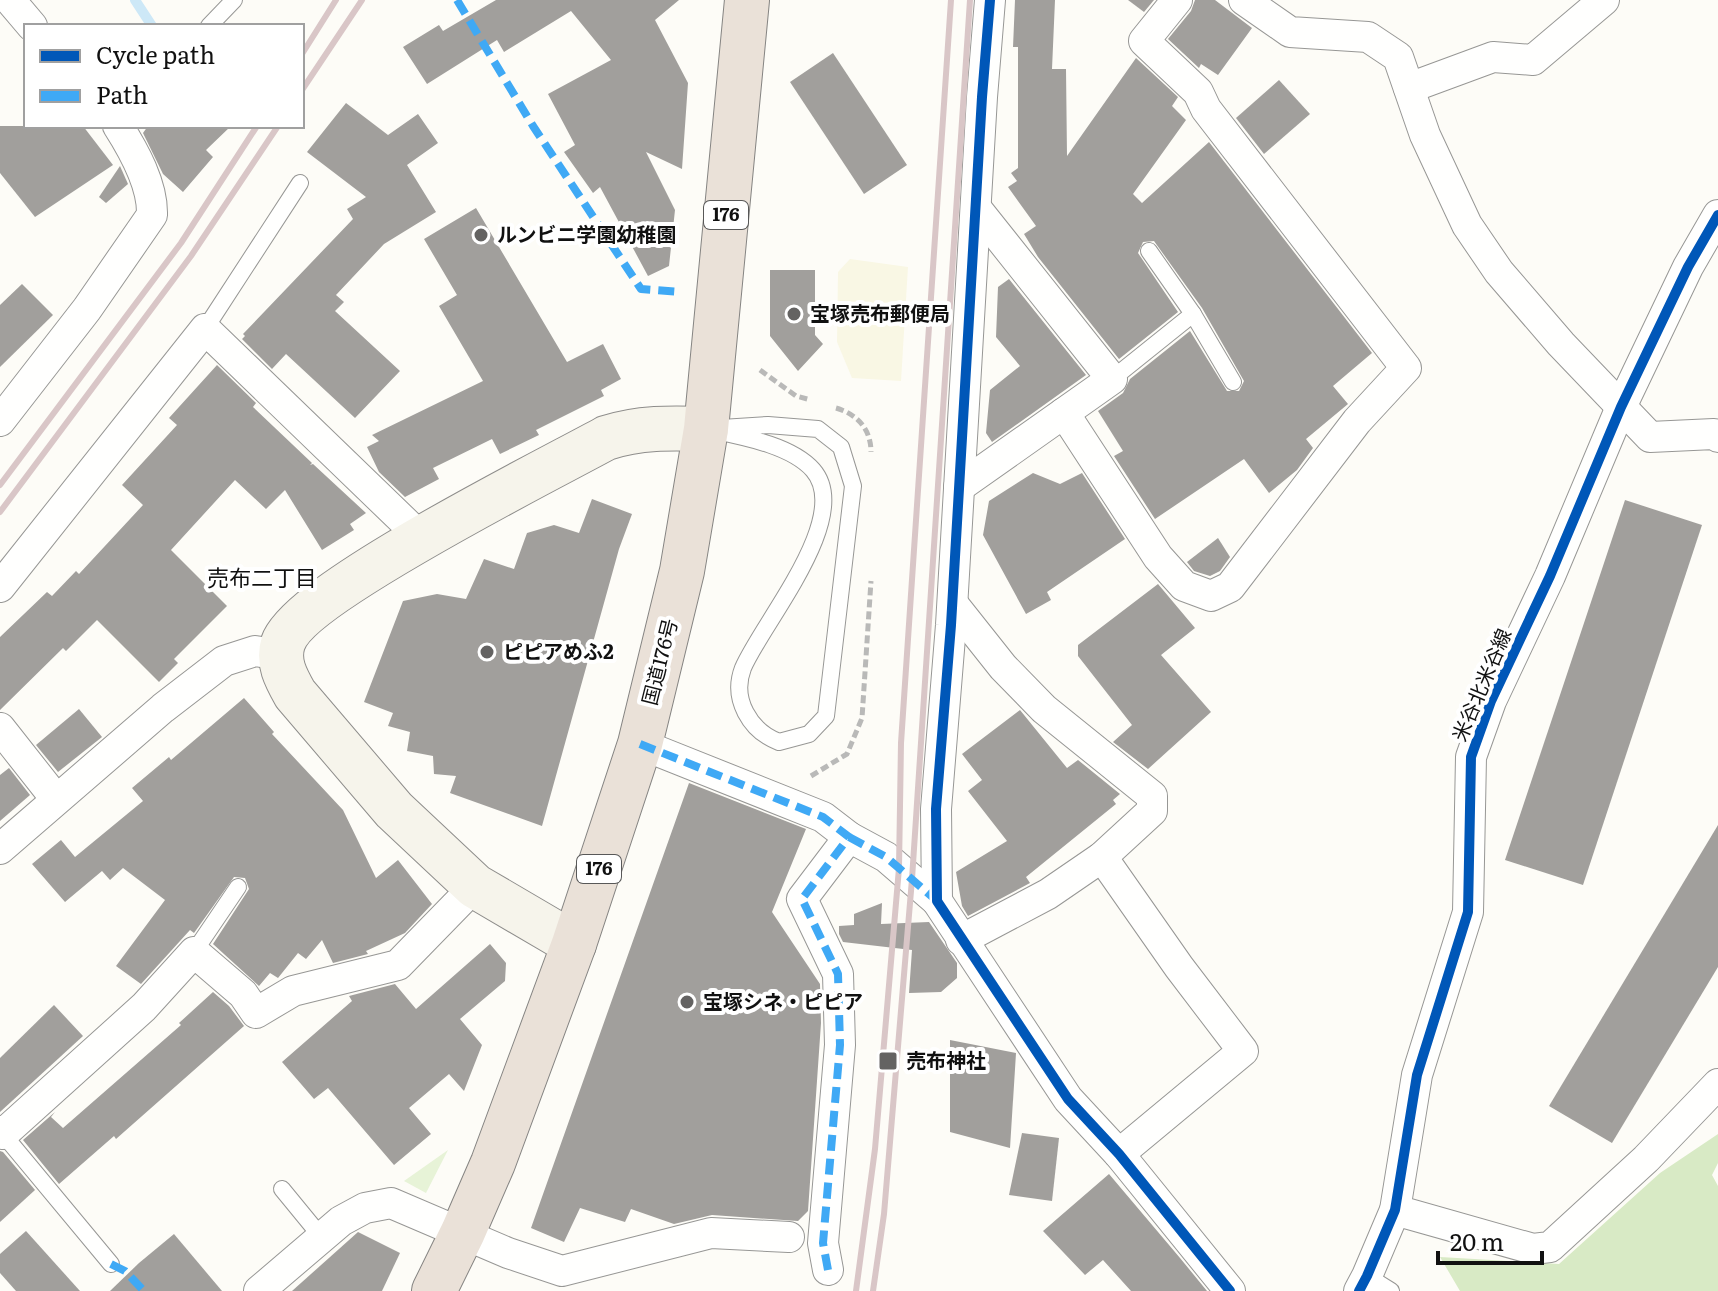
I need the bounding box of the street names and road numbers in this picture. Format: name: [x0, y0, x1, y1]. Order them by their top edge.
road number: 176: [704, 201, 748, 229]
street label: 国道176号: [633, 615, 683, 708]
street label: 米谷北米谷線: [1443, 623, 1517, 745]
road number: 176: [577, 855, 621, 883]

